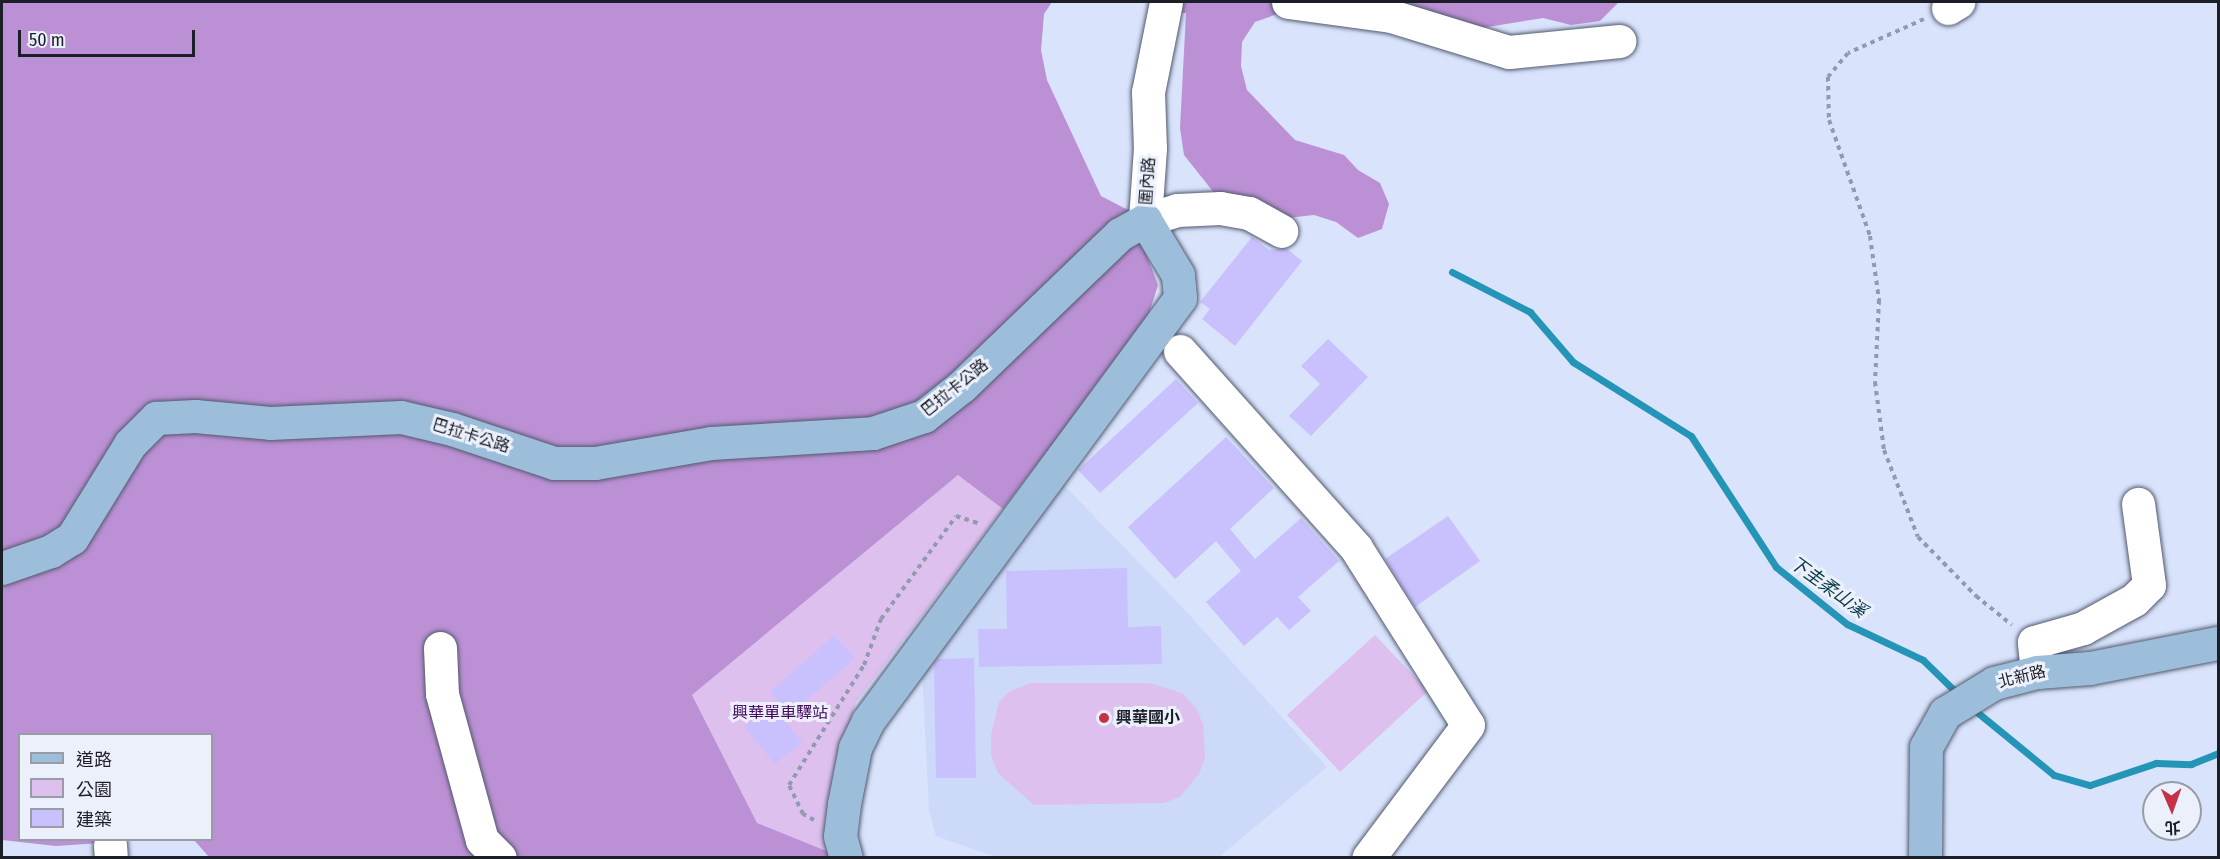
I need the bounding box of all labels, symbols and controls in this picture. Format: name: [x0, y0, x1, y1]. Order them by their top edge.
scale bar: [21, 18, 198, 56]
text: 50 m: [29, 29, 65, 51]
street label: 圍內路: [1137, 156, 1159, 206]
street label: 巴拉卡公路: [918, 355, 992, 421]
street label: 巴拉卡公路: [430, 415, 512, 457]
water label: 下圭柔山溪: [1785, 552, 1871, 622]
street label: 北新路: [1996, 662, 2048, 692]
park label: 興華單車驛站: [732, 703, 828, 723]
place label: 興華國小: [1116, 708, 1180, 728]
marker: 興華國小: [1097, 711, 1111, 725]
legend: [18, 733, 213, 841]
text: 道路: [76, 749, 112, 771]
text: 公園: [76, 779, 112, 801]
north arrow: [2142, 781, 2202, 841]
text: 建築: [76, 809, 112, 831]
text: 北: [2164, 818, 2181, 837]

